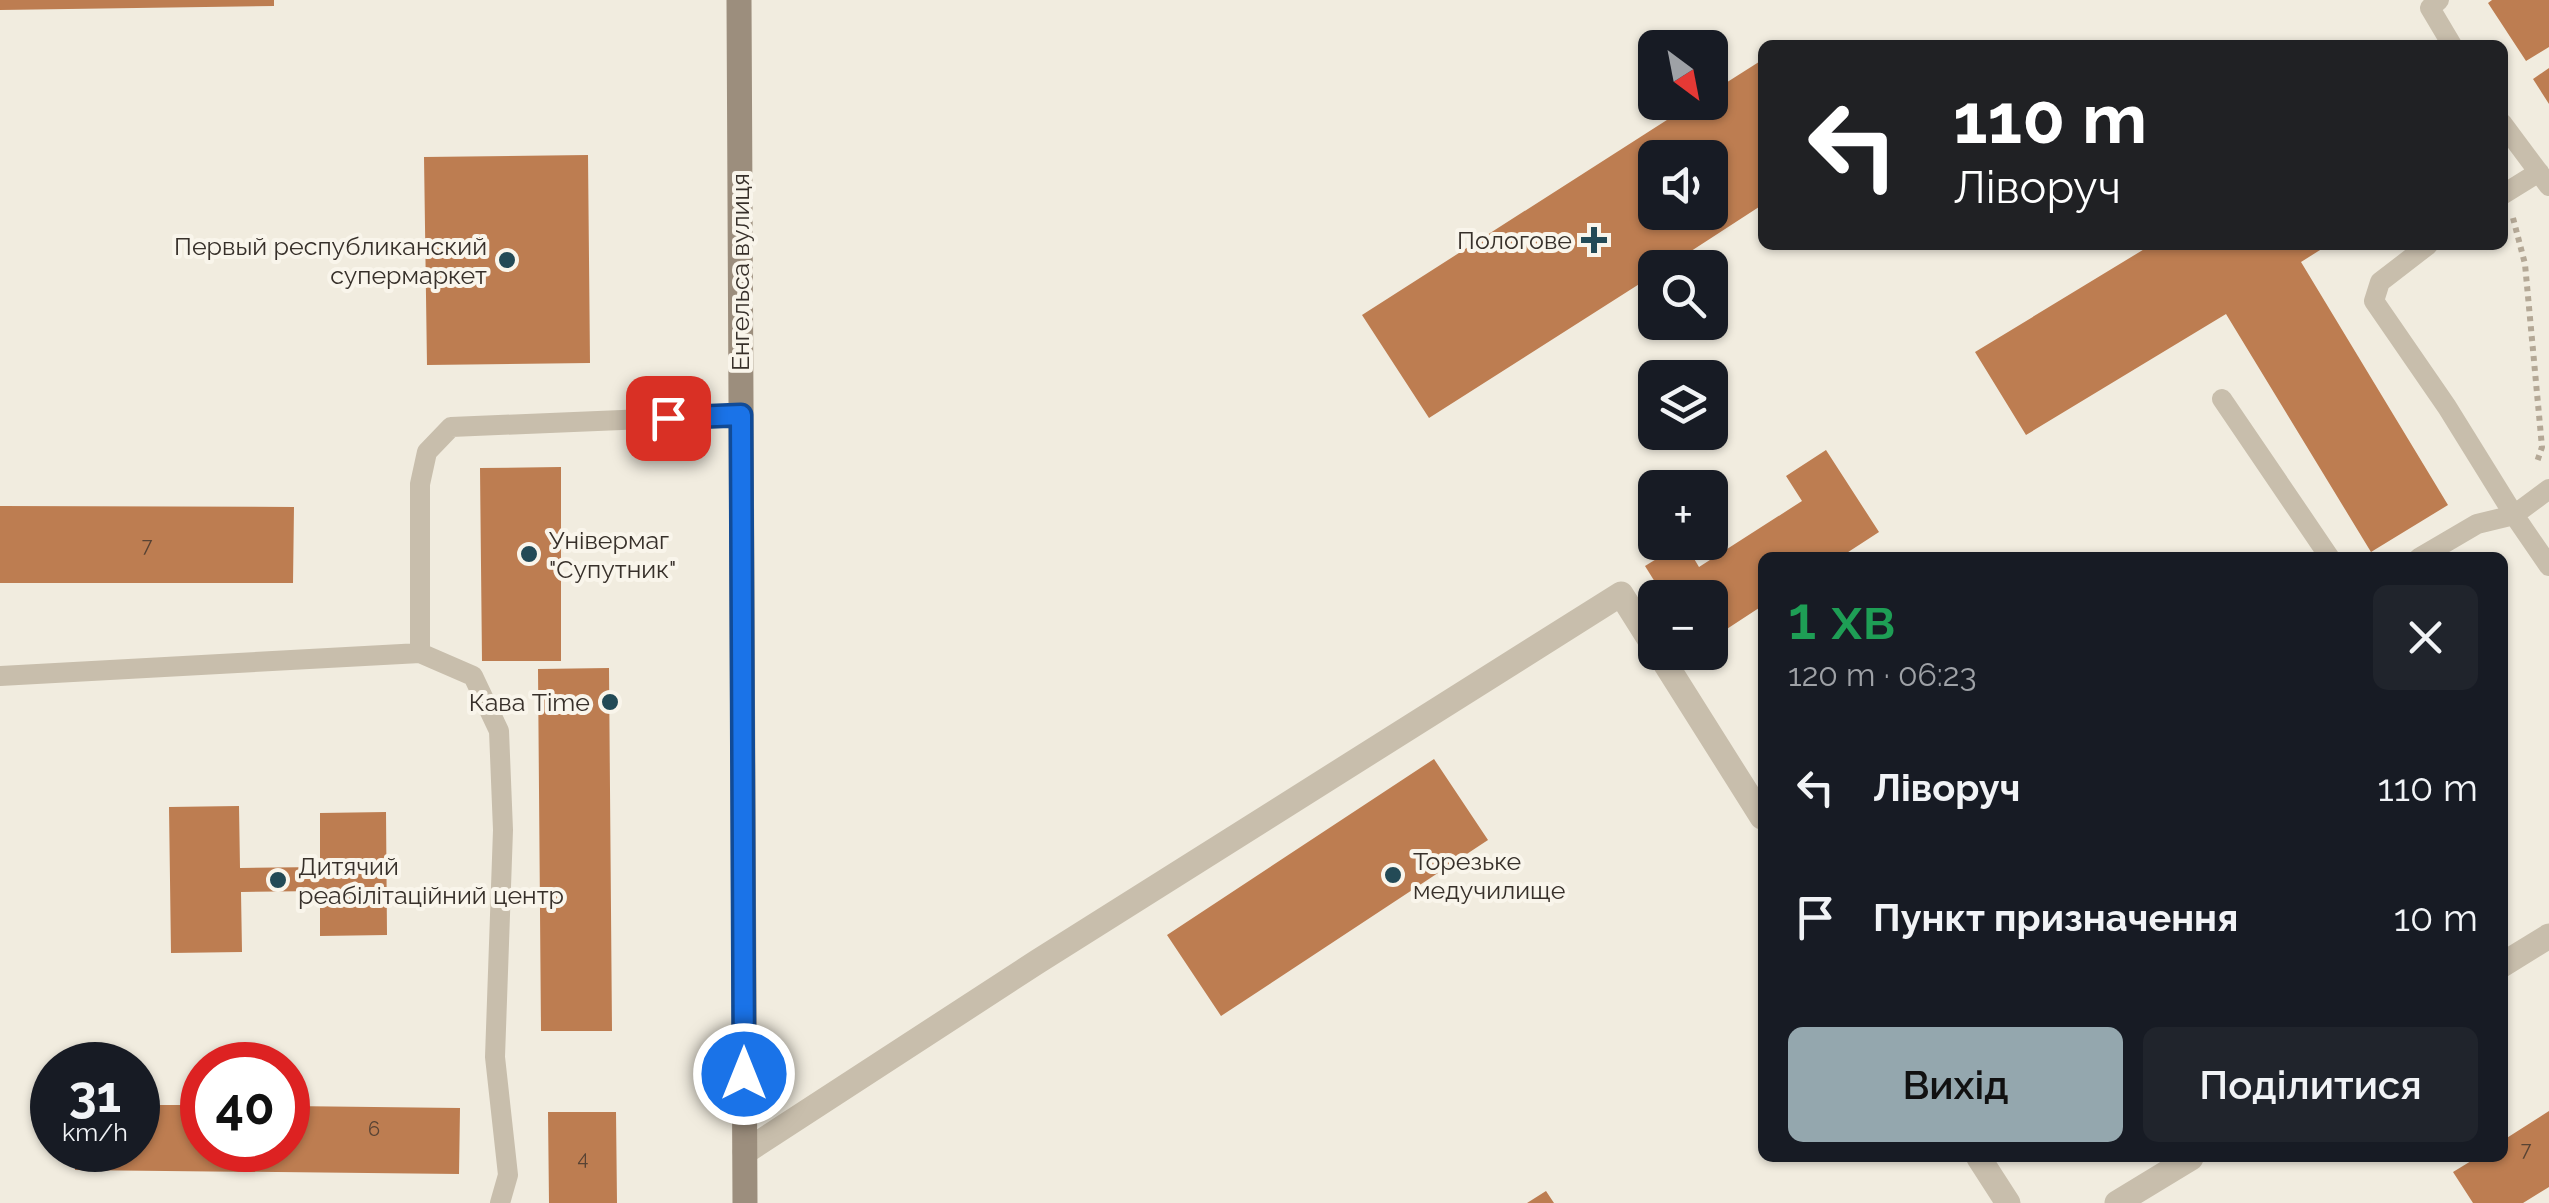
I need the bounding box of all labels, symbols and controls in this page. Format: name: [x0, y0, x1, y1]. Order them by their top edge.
north arrow: [1638, 30, 1728, 120]
map controls: [1638, 30, 1728, 670]
text: 110 m: [1953, 77, 2147, 159]
icon: left: [1788, 80, 1918, 210]
button: sound: [1638, 140, 1728, 230]
text: Ліворуч: [1953, 161, 2121, 214]
street label: Енгельса вулиця: [725, 173, 755, 371]
place label: Пологове: [1457, 225, 1572, 255]
marker: Пологове: [1581, 227, 1607, 253]
place label: Первый республиканский супермаркет: [174, 231, 487, 290]
marker: Первый республиканский супермаркет: [496, 249, 518, 271]
button: search: [1638, 250, 1728, 340]
button: layers: [1638, 360, 1728, 450]
pin: [626, 376, 711, 461]
icon: arrive: [641, 391, 696, 446]
button: +: [1638, 470, 1728, 560]
place label: Універмаг "Супутник": [549, 525, 676, 584]
house number: 7: [142, 533, 153, 557]
marker: Універмаг "Супутник": [518, 543, 540, 565]
button: −: [1638, 580, 1728, 670]
text: 1 хв: [1788, 583, 1896, 653]
button: close: [2373, 585, 2478, 690]
text: 120 m · 06:23: [1788, 656, 1977, 693]
place label: Кава Time: [469, 687, 590, 717]
marker: Кава Time: [599, 691, 621, 713]
icon: left: [1788, 760, 1843, 815]
text: Ліворуч: [1873, 765, 2020, 810]
text: 110 m: [2378, 765, 2478, 810]
place label: Торезьке медучилище: [1413, 846, 1565, 905]
place label: Дитячий реабілітаційний центр: [298, 851, 564, 910]
marker: Торезьке медучилище: [1382, 864, 1404, 886]
marker: Дитячий реабілітаційний центр: [267, 869, 289, 891]
icon: arrive: [1788, 890, 1843, 945]
text: Пункт призначення: [1873, 895, 2238, 940]
text: 10 m: [2394, 895, 2478, 940]
position arrow: [692, 1022, 796, 1126]
button: Вихід: [1788, 1027, 2123, 1142]
button: Поділитися: [2143, 1027, 2478, 1142]
speed limit sign: 40: [180, 1042, 310, 1172]
text: 31: [69, 1065, 121, 1124]
text: km/h: [62, 1117, 128, 1147]
house number: 6: [368, 1117, 380, 1141]
house number: 7: [2521, 1137, 2532, 1161]
house number: 4: [578, 1146, 589, 1170]

